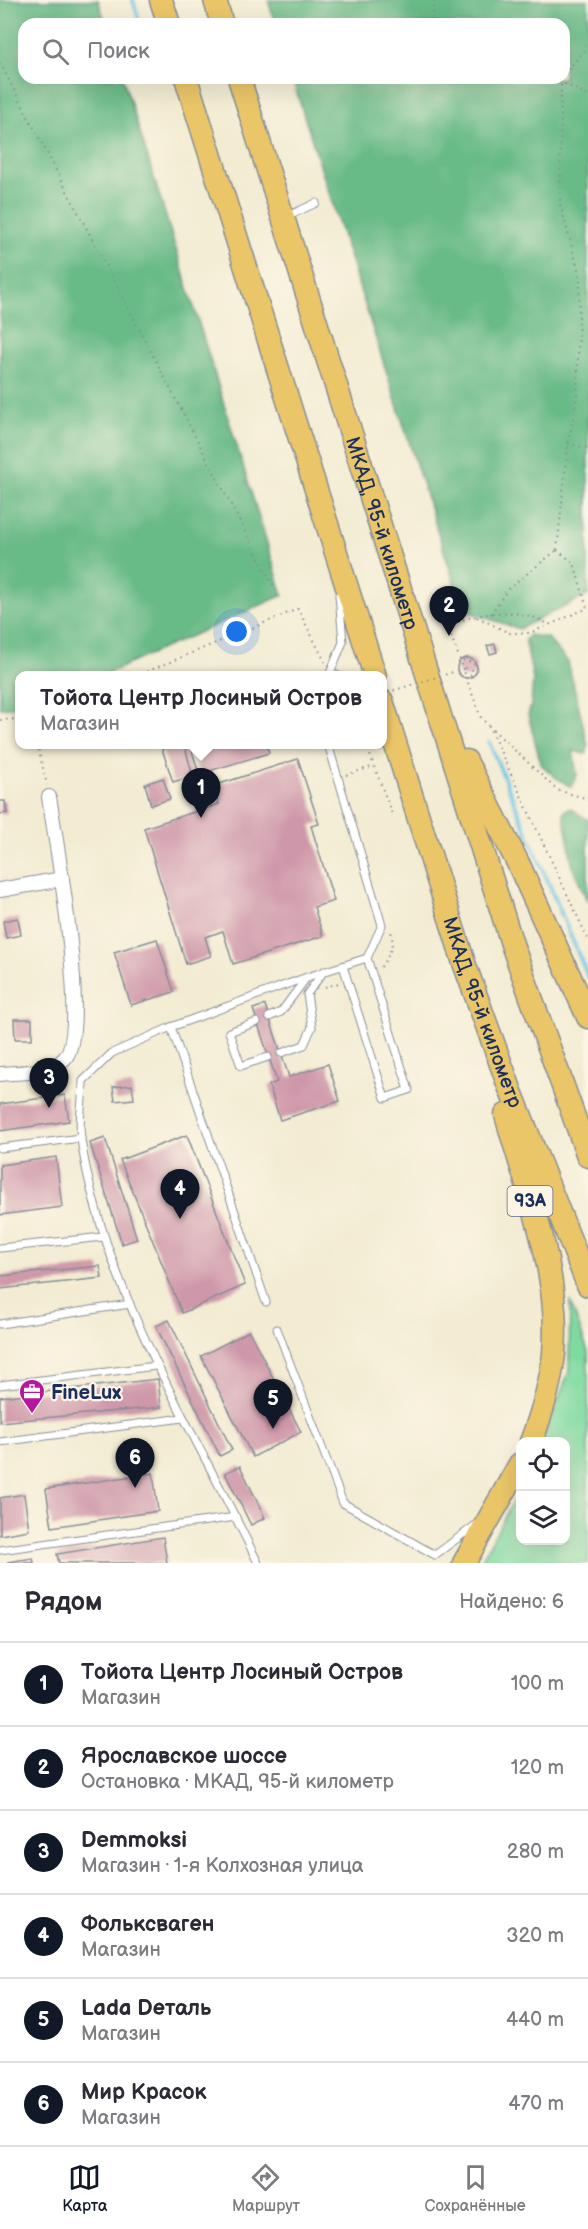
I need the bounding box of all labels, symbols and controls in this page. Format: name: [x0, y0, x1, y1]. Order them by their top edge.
search box: [18, 18, 570, 84]
icon: search: [39, 35, 72, 68]
text: Поиск: [87, 38, 150, 65]
street label: МКАД, 95-й километр: [340, 434, 423, 633]
pin: 2: [430, 586, 468, 636]
your location: [222, 617, 251, 646]
popup: [15, 671, 387, 749]
text: Тойота Центр Лосиный Остров: [40, 685, 362, 712]
text: Магазин: [40, 712, 120, 736]
pin: 1: [182, 768, 220, 818]
street label: МКАД, 95-й километр: [437, 914, 527, 1112]
pin: 3: [29, 1058, 68, 1108]
pin: 4: [160, 1170, 200, 1219]
road number: 93A: [508, 1186, 552, 1216]
office icon: FineLux: [17, 1377, 47, 1415]
pin: 5: [254, 1380, 292, 1429]
place label: FineLux: [51, 1381, 121, 1405]
map controls: [516, 1437, 570, 1545]
button: locate: [516, 1437, 570, 1491]
pin: 6: [116, 1438, 154, 1488]
button: layers: [516, 1491, 570, 1545]
text: Рядом: [24, 1587, 102, 1618]
text: Найдено: 6: [459, 1590, 564, 1614]
text: Тойота Центр Лосиный Остров: [81, 1659, 403, 1686]
text: 1: [39, 1672, 48, 1696]
text: 100 m: [511, 1672, 564, 1696]
text: Магазин: [81, 1686, 161, 1710]
text: Ярославское шоссе: [81, 1743, 287, 1770]
text: 2: [38, 1756, 49, 1780]
text: 120 m: [511, 1756, 564, 1780]
text: Остановка · МКАД, 95-й километр: [81, 1770, 394, 1794]
text: Demmoksi: [81, 1827, 187, 1854]
text: 3: [38, 1840, 49, 1864]
text: 280 m: [507, 1840, 564, 1864]
text: Магазин · 1-я Колхозная улица: [81, 1854, 364, 1878]
text: Фольксваген: [81, 1911, 215, 1938]
text: 4: [38, 1924, 49, 1948]
text: 320 m: [506, 1924, 564, 1948]
text: Магазин: [81, 1938, 161, 1962]
text: Lada Dеталь: [81, 1995, 211, 2022]
text: 5: [38, 2008, 49, 2032]
text: 440 m: [506, 2008, 564, 2032]
text: Магазин: [81, 2022, 161, 2046]
text: Мир Красок: [81, 2079, 207, 2106]
text: 6: [37, 2092, 50, 2116]
text: 470 m: [508, 2092, 564, 2116]
text: Магазин: [81, 2106, 161, 2130]
tab: Карта: [62, 2161, 107, 2216]
tab: Маршрут: [232, 2161, 300, 2216]
tab: Сохранённые: [425, 2161, 526, 2216]

